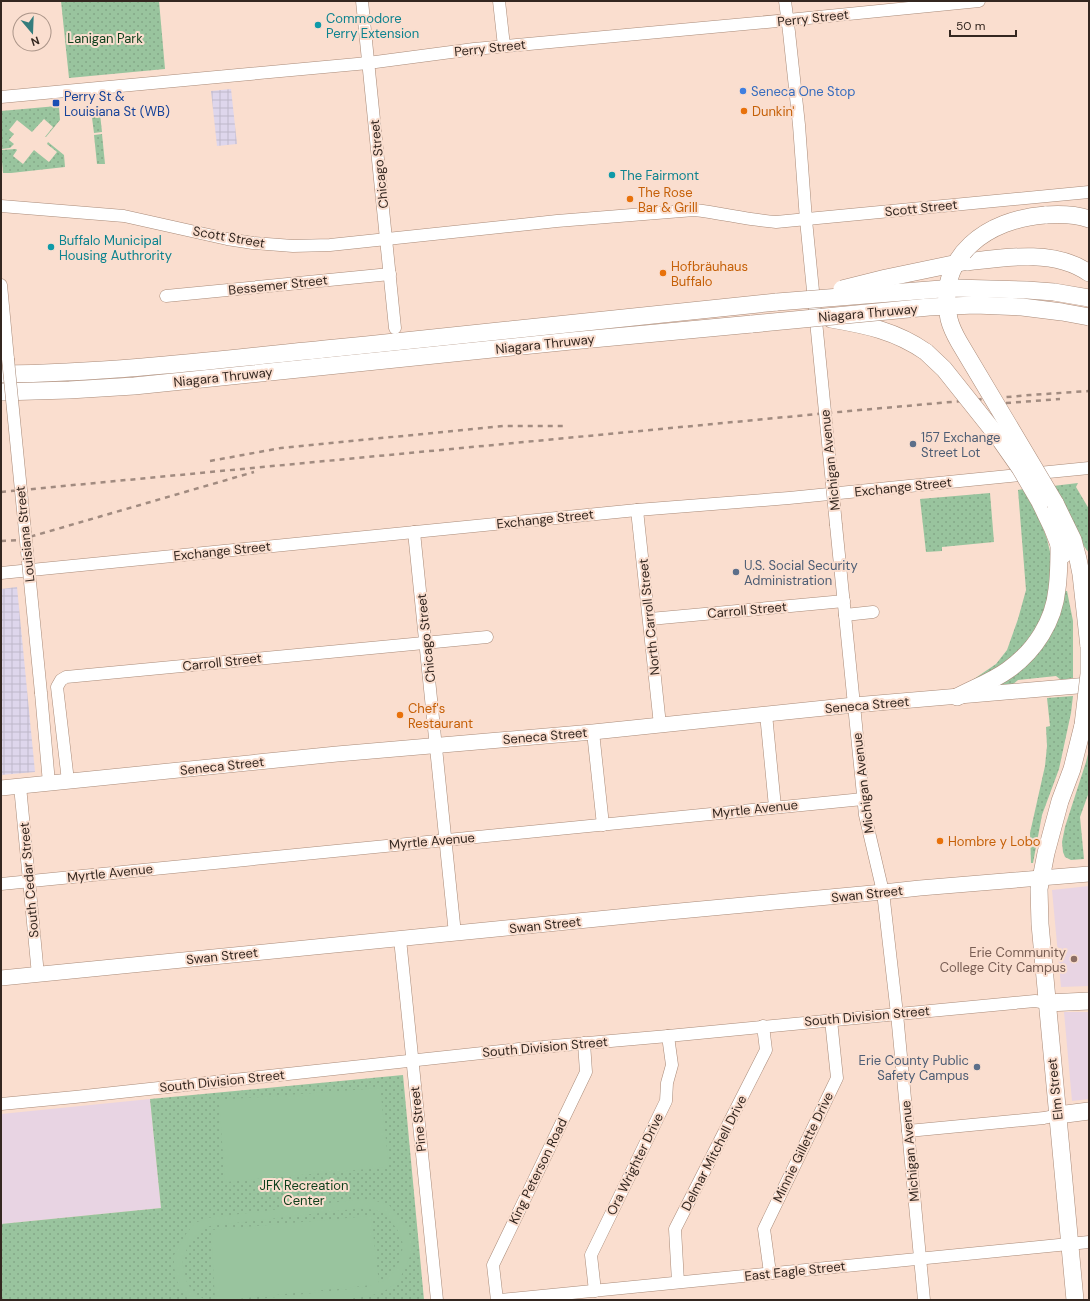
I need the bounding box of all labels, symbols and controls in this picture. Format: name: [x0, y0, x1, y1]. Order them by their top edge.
street label: Perry Street: [776, 6, 850, 30]
place label: Commodore Perry Extension: [326, 10, 419, 42]
north arrow: [12, 12, 52, 52]
scale bar: [950, 12, 1016, 38]
text: 50 m: [956, 18, 985, 34]
marker: Commodore Perry Extension: [313, 20, 323, 30]
park label: Lanigan Park: [67, 30, 143, 47]
text: N: [29, 34, 41, 49]
street label: Perry Street: [453, 36, 527, 60]
place label: Seneca One Stop: [751, 83, 855, 100]
marker: Seneca One Stop: [738, 86, 748, 96]
place label: Perry St & Louisiana St (WB): [64, 88, 170, 120]
marker: Perry St & Louisiana St (WB): [51, 98, 61, 108]
place label: Dunkin': [752, 103, 794, 120]
marker: Dunkin': [739, 106, 749, 116]
street label: Chicago Street: [366, 119, 392, 209]
place label: The Fairmont: [620, 167, 699, 184]
marker: The Fairmont: [607, 170, 617, 180]
place label: The Rose Bar & Grill: [638, 184, 698, 216]
marker: The Rose Bar & Grill: [625, 194, 635, 204]
street label: Scott Street: [884, 196, 958, 220]
street label: Scott Street: [192, 222, 266, 252]
place label: Buffalo Municipal Housing Authrority: [59, 232, 172, 264]
marker: Buffalo Municipal Housing Authrority: [46, 242, 56, 252]
place label: Hofbräuhaus Buffalo: [671, 258, 748, 290]
marker: Hofbräuhaus Buffalo: [658, 268, 668, 278]
street label: Bessemer Street: [228, 271, 328, 299]
street label: Niagara Thruway: [818, 300, 918, 326]
street label: Niagara Thruway: [495, 330, 595, 358]
street label: Niagara Thruway: [173, 363, 273, 391]
street label: Michigan Avenue: [816, 409, 844, 511]
place label: 157 Exchange Street Lot: [921, 429, 1001, 461]
marker: 157 Exchange Street Lot: [908, 439, 918, 449]
street label: Exchange Street: [854, 473, 952, 501]
street label: Louisiana Street: [12, 485, 38, 583]
street label: Exchange Street: [496, 505, 594, 533]
street label: Exchange Street: [173, 537, 271, 565]
place label: U.S. Social Security Administration: [744, 557, 858, 589]
street label: North Carroll Street: [634, 558, 664, 676]
marker: U.S. Social Security Administration: [731, 567, 741, 577]
street label: Chicago Street: [413, 593, 439, 683]
street label: Carroll Street: [707, 598, 787, 622]
street label: Carroll Street: [182, 649, 262, 675]
street label: Seneca Street: [824, 693, 910, 717]
place label: Chef's Restaurant: [408, 700, 473, 732]
marker: Chef's Restaurant: [395, 710, 405, 720]
street label: Seneca Street: [502, 724, 588, 748]
street label: Michigan Avenue: [848, 732, 878, 834]
street label: Seneca Street: [179, 753, 265, 779]
street label: Myrtle Avenue: [711, 796, 799, 822]
street label: South Cedar Street: [15, 822, 43, 938]
street label: Myrtle Avenue: [388, 829, 476, 853]
place label: Hombre y Lobo: [948, 833, 1041, 850]
marker: Hombre y Lobo: [935, 836, 945, 846]
street label: Myrtle Avenue: [66, 860, 154, 886]
street label: Swan Street: [830, 882, 904, 906]
street label: Swan Street: [508, 913, 582, 937]
street label: Swan Street: [185, 944, 259, 968]
place label: Erie Community College City Campus: [940, 944, 1066, 976]
marker: Erie Community College City Campus: [1069, 954, 1079, 964]
street label: South Division Street: [804, 1002, 930, 1030]
street label: South Division Street: [482, 1033, 608, 1061]
place label: Erie County Public Safety Campus: [859, 1052, 969, 1084]
street label: Elm Street: [1043, 1057, 1067, 1121]
marker: Erie County Public Safety Campus: [972, 1062, 982, 1072]
street label: South Division Street: [159, 1066, 285, 1096]
street label: Pine Street: [406, 1085, 430, 1153]
street label: Minnie Gillette Drive: [769, 1089, 837, 1205]
street label: Delmar Mitchell Drive: [677, 1092, 751, 1214]
street label: Michigan Avenue: [897, 1100, 923, 1202]
street label: Ora Wrighter Drive: [603, 1110, 667, 1218]
street label: King Peterson Road: [505, 1115, 571, 1227]
park label: JFK Recreation Center: [260, 1177, 348, 1209]
street label: East Eagle Street: [744, 1257, 846, 1285]

